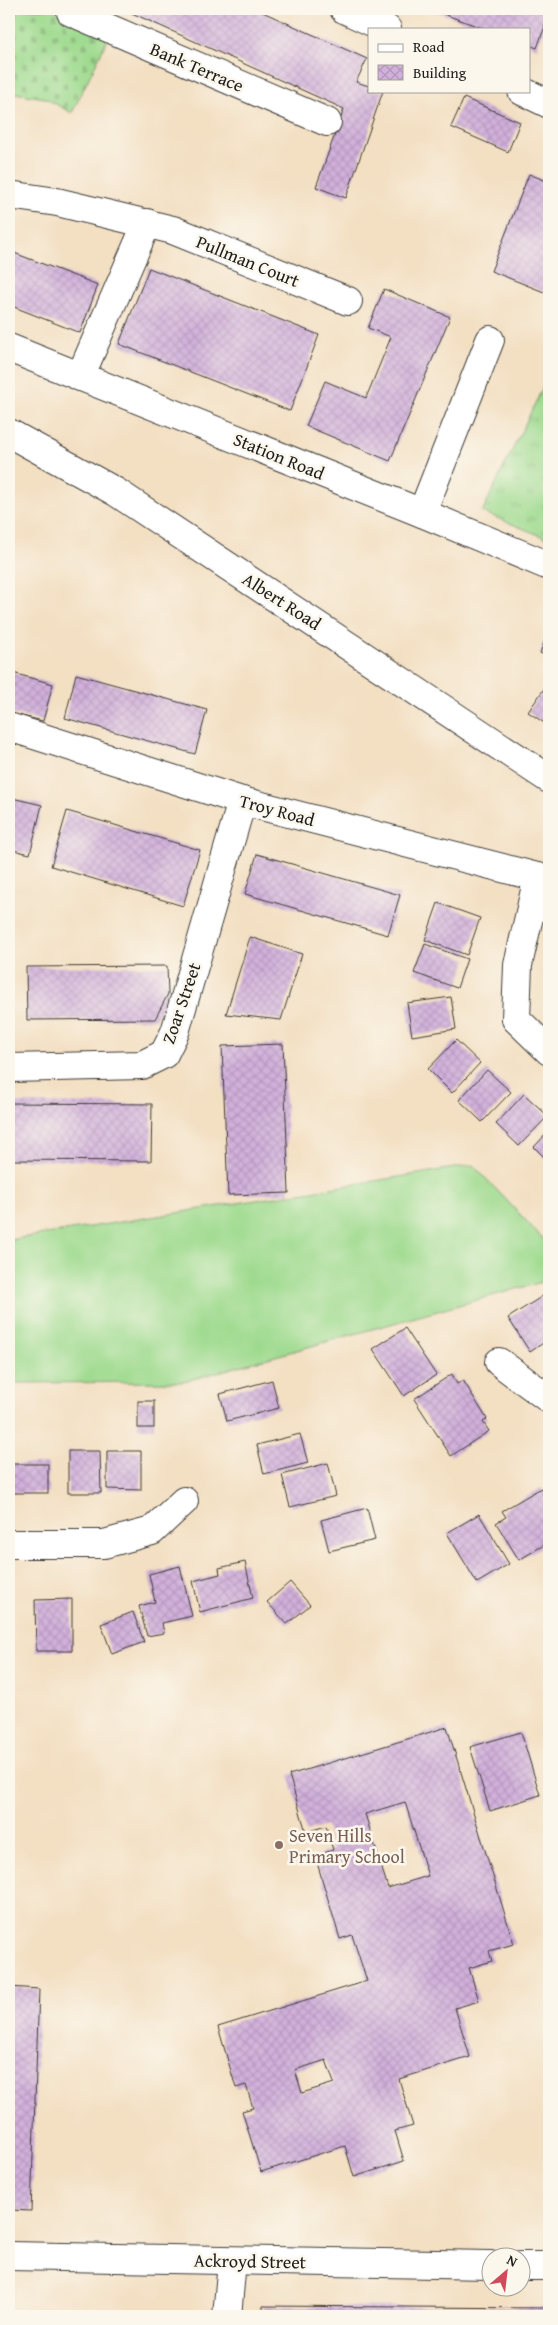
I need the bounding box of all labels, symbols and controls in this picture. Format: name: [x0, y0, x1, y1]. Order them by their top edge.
legend: [368, 28, 530, 92]
street label: Bank Terrace: [146, 35, 248, 99]
text: Road: [413, 36, 444, 57]
text: Building: [413, 62, 467, 83]
street label: Pullman Court: [192, 228, 304, 294]
street label: Station Road: [229, 426, 329, 487]
street label: Albert Road: [237, 565, 327, 637]
street label: Troy Road: [236, 787, 318, 833]
street label: Zoar Street: [155, 958, 208, 1047]
place label: Seven Hills Primary School: [289, 1822, 405, 1870]
marker: Seven Hills Primary School: [273, 1839, 285, 1851]
street label: Ackroyd Street: [194, 2247, 307, 2275]
north arrow: [480, 2248, 530, 2298]
text: N: [503, 2249, 521, 2272]

